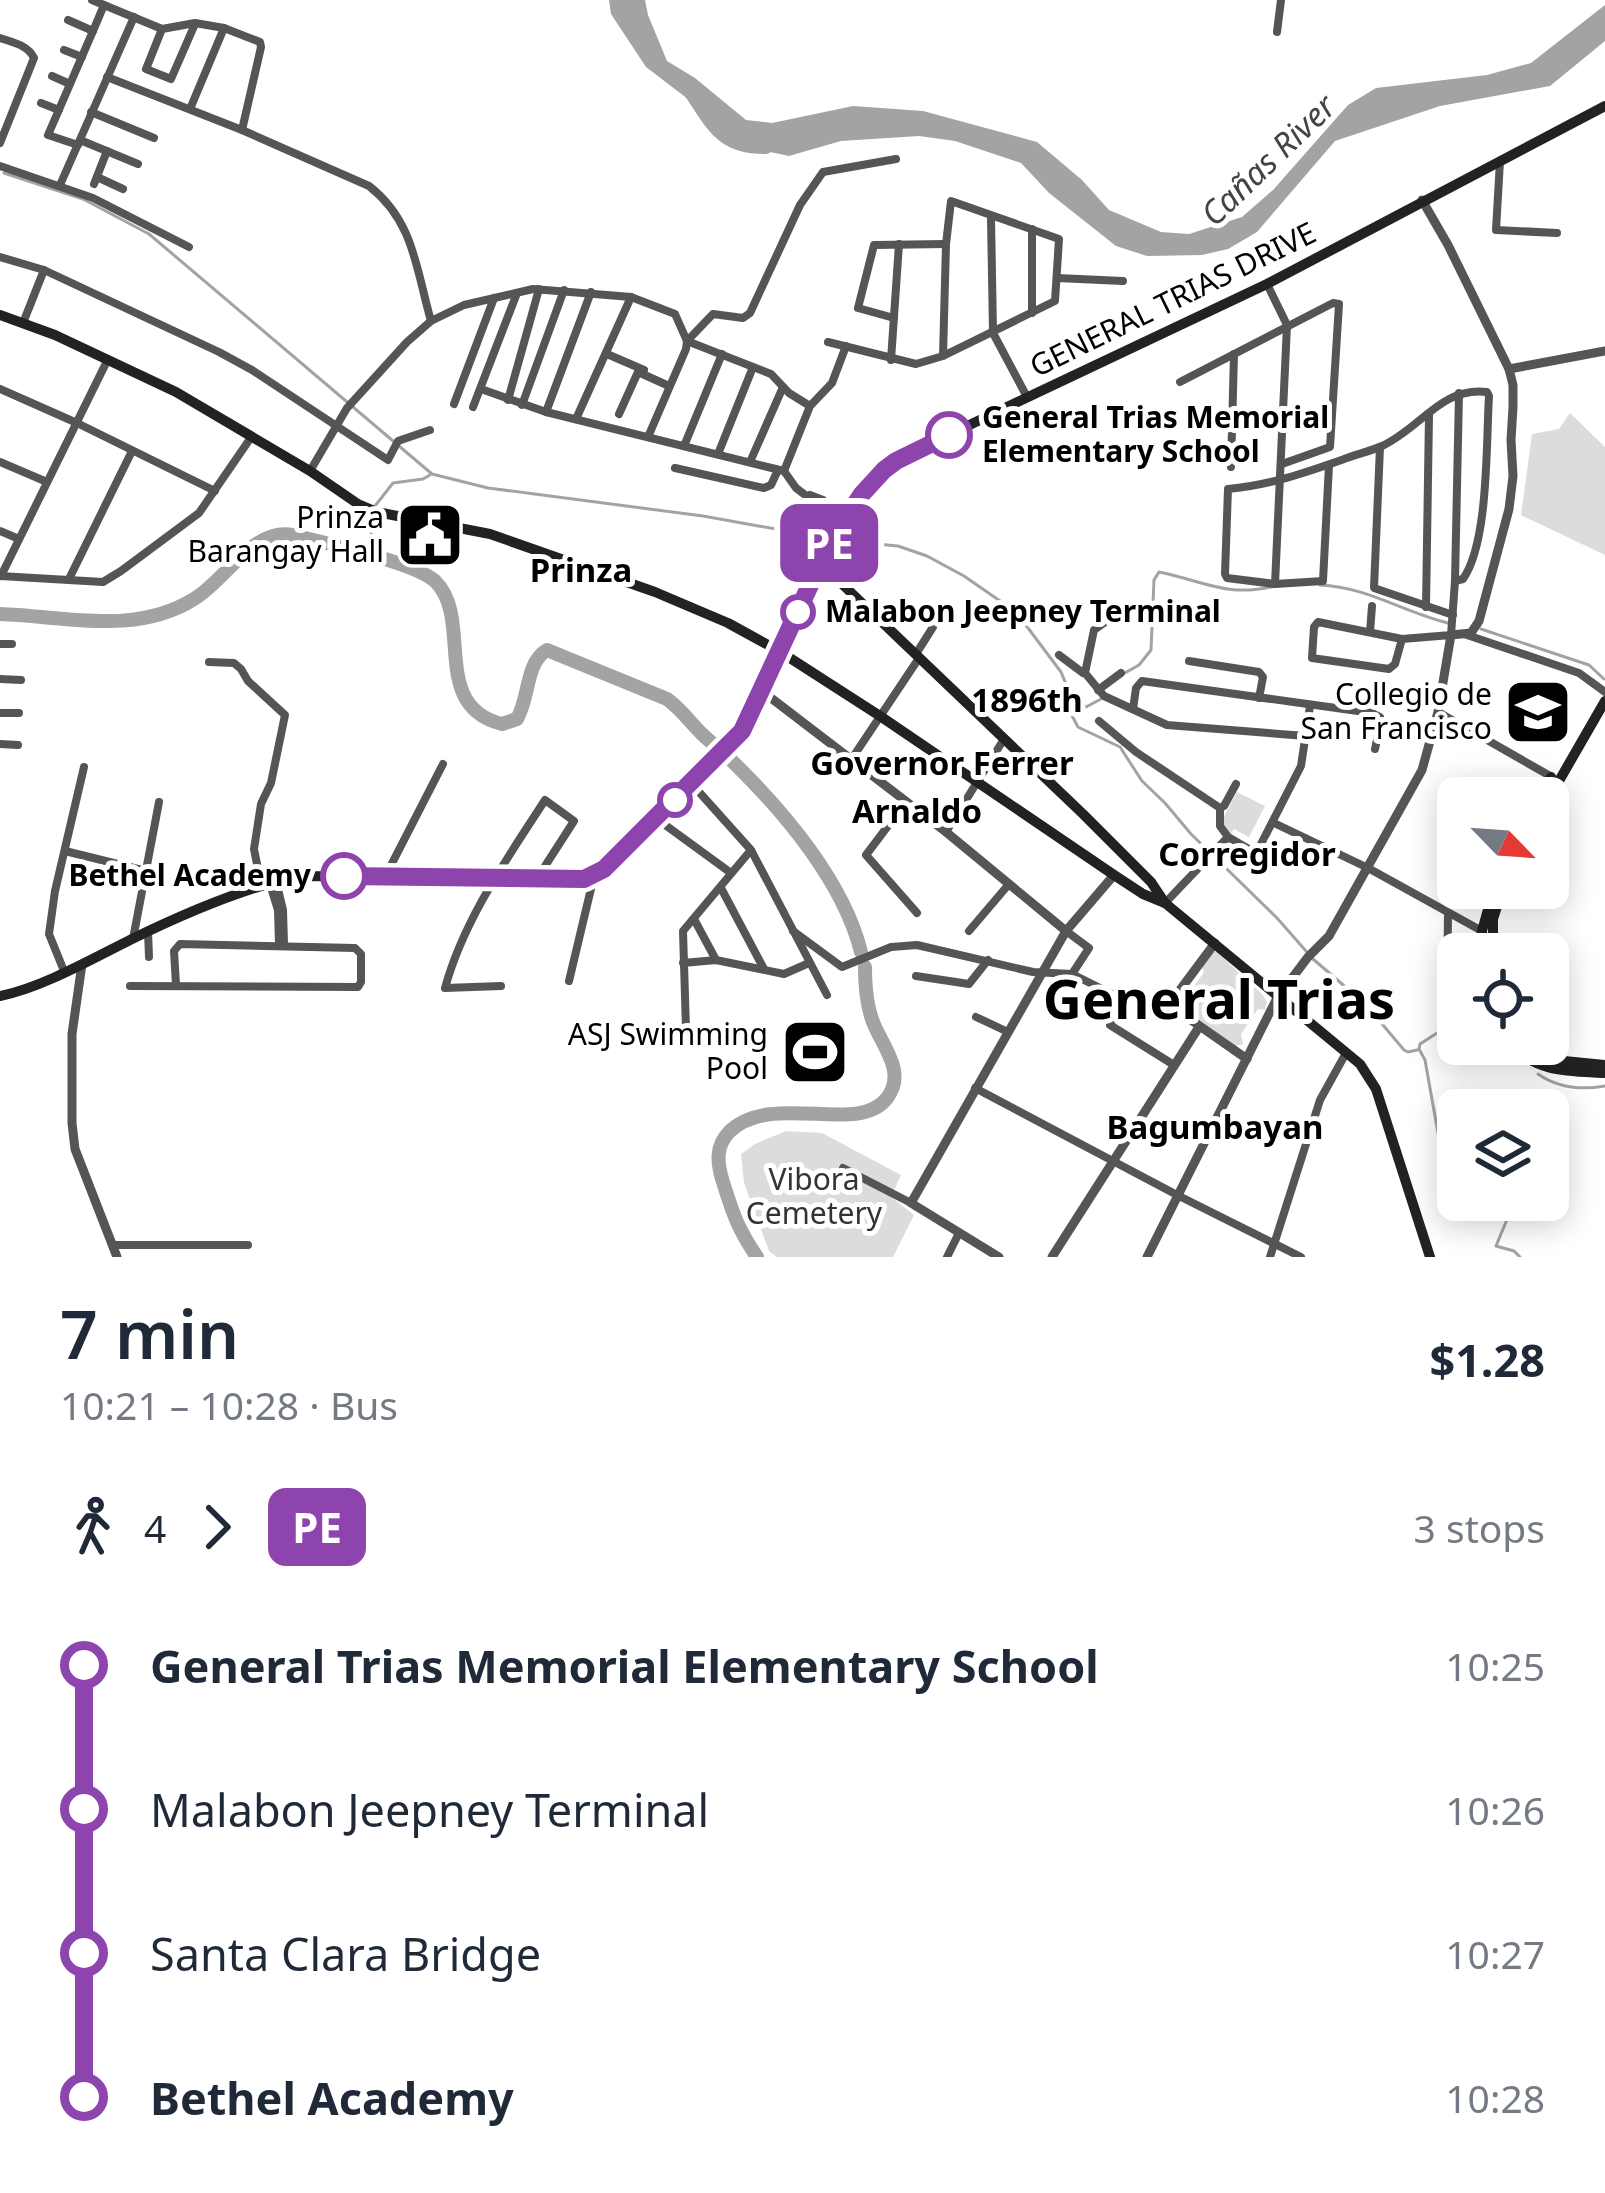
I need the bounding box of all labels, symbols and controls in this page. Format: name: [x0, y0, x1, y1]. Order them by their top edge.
water label: Cañas River: [1190, 83, 1346, 235]
street label: GENERAL TRIAS DRIVE: [1022, 211, 1322, 386]
place label: General Trias Memorial Elementary School: [982, 396, 1329, 471]
marker: General Trias Memorial Elementary School: [927, 413, 971, 457]
place label: Prinza Barangay Hall: [188, 496, 384, 571]
public building icon: Prinza Barangay Hall: [395, 500, 465, 570]
line badge: PE: [775, 504, 883, 582]
text: PE: [804, 514, 854, 571]
district label: Prinza: [530, 547, 632, 592]
place label: Malabon Jeepney Terminal: [825, 590, 1221, 631]
marker: Malabon Jeepney Terminal: [782, 596, 814, 628]
place label: Collegio de San Francisco: [1301, 673, 1492, 748]
district label: 1896th: [971, 677, 1083, 722]
school or university icon: Collegio de San Francisco: [1503, 677, 1573, 747]
district label: Governor Ferrer: [810, 740, 1074, 785]
north arrow: [1437, 777, 1569, 909]
map controls: [1437, 777, 1569, 1221]
unlabelled marker: [659, 784, 691, 816]
district label: Arnaldo: [852, 788, 982, 833]
district label: Corregidor: [1158, 831, 1336, 876]
place label: Bethel Academy: [69, 854, 312, 895]
marker: Bethel Academy: [322, 854, 366, 898]
button: locate: [1437, 933, 1569, 1065]
district label: General Trias: [1043, 961, 1395, 1035]
place label: ASJ Swimming Pool: [568, 1013, 768, 1088]
sports icon: ASJ Swimming Pool: [780, 1017, 850, 1087]
button: layers: [1437, 1089, 1569, 1221]
district label: Bagumbayan: [1107, 1104, 1323, 1149]
park label: Vibora Cemetery: [746, 1158, 883, 1233]
text: 7 min: [60, 1288, 239, 1378]
text: $1.28: [1429, 1329, 1545, 1390]
text: 10:21 – 10:28 · Bus: [60, 1378, 398, 1431]
icon: walk: [60, 1494, 126, 1560]
icon: forward: [184, 1494, 250, 1560]
text: PE: [292, 1498, 342, 1555]
text: 4: [144, 1501, 166, 1554]
text: 3 stops: [1414, 1501, 1545, 1554]
text: General Trias Memorial Elementary School: [150, 1635, 1099, 1696]
text: 10:25: [1445, 1639, 1545, 1692]
text: Malabon Jeepney Terminal: [150, 1779, 709, 1840]
text: 10:26: [1445, 1783, 1545, 1836]
text: Santa Clara Bridge: [150, 1923, 541, 1984]
text: 10:27: [1445, 1927, 1545, 1980]
text: Bethel Academy: [150, 2067, 514, 2128]
text: 10:28: [1445, 2071, 1545, 2124]

